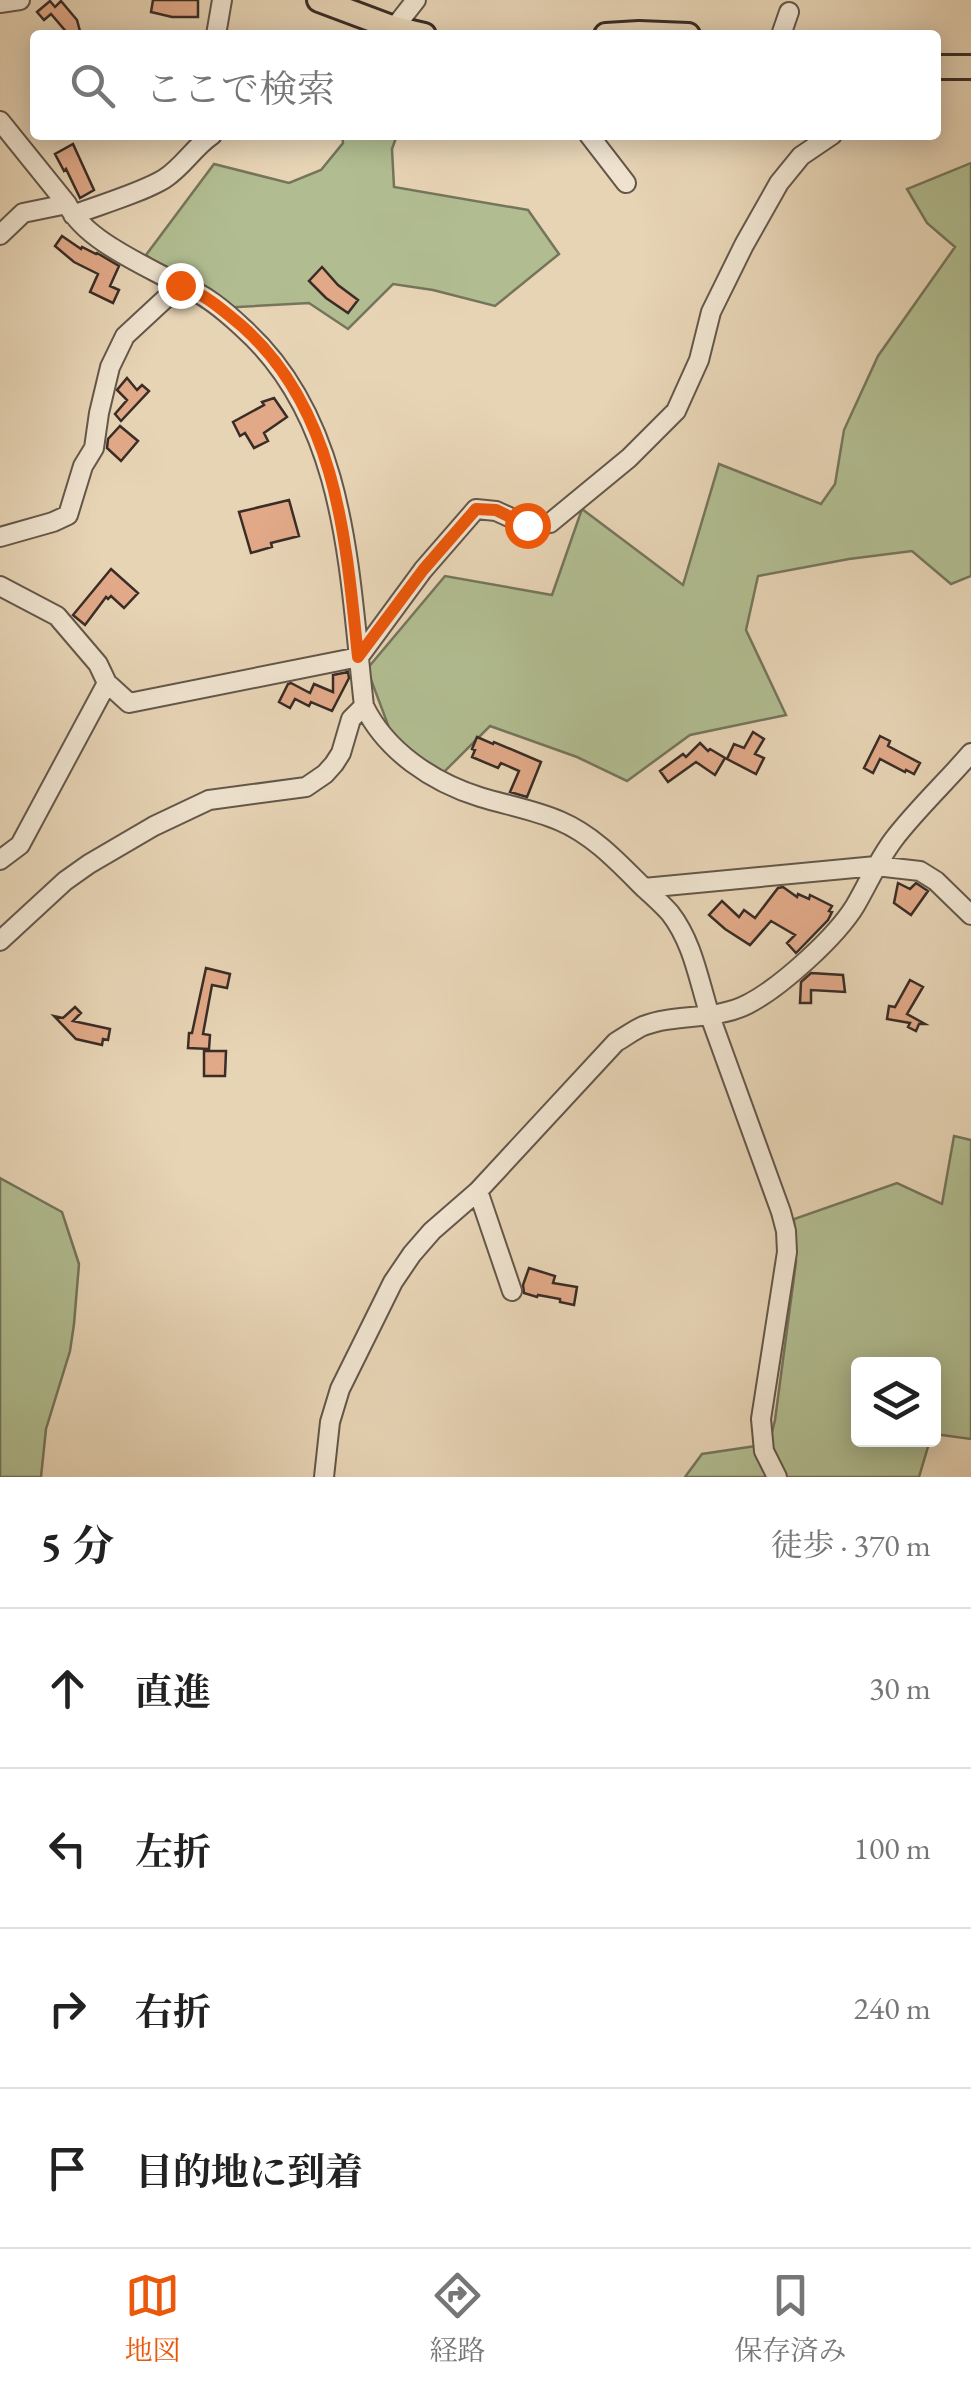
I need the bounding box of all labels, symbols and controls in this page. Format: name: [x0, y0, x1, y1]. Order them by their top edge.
search box: [30, 30, 941, 140]
icon: search: [65, 58, 120, 113]
text: ここで検索: [145, 64, 335, 113]
route end: [158, 263, 204, 309]
route start: [505, 503, 551, 549]
map controls: [851, 1357, 941, 1447]
button: layers: [851, 1357, 941, 1447]
text: 5 分: [40, 1518, 114, 1573]
text: 徒歩 · 370 m: [770, 1524, 931, 1566]
icon: ahead: [40, 1661, 95, 1716]
text: 直進: [135, 1667, 211, 1716]
text: 30 m: [869, 1667, 931, 1709]
icon: left: [40, 1821, 95, 1876]
text: 左折: [135, 1827, 211, 1876]
text: 100 m: [854, 1827, 931, 1869]
icon: right: [40, 1981, 95, 2036]
text: 右折: [135, 1987, 211, 2036]
text: 240 m: [854, 1987, 931, 2029]
icon: arrive: [40, 2141, 95, 2196]
text: 目的地に到着: [135, 2147, 363, 2196]
tab: 地図: [124, 2268, 181, 2368]
tab: 経路: [429, 2268, 486, 2368]
tab: 保存済み: [734, 2268, 847, 2368]

